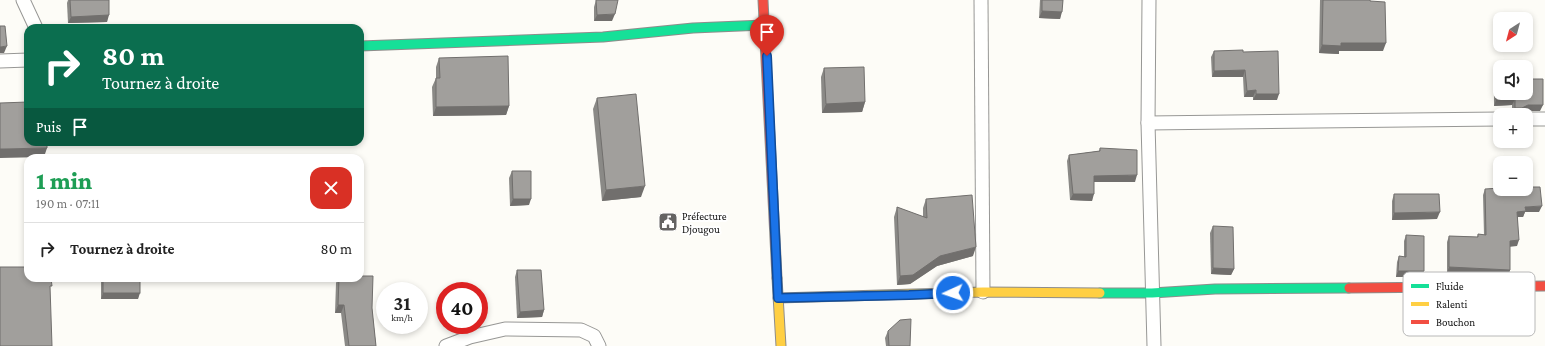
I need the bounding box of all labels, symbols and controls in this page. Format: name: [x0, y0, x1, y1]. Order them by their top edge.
north arrow: [1493, 12, 1533, 52]
map controls: [1493, 12, 1533, 196]
pin: [750, 15, 784, 56]
icon: arrive: [756, 21, 778, 43]
icon: right: [36, 40, 88, 92]
text: 80 m: [102, 40, 164, 71]
button: sound: [1493, 60, 1533, 100]
text: Tournez à droite: [102, 73, 219, 93]
button: +: [1493, 108, 1533, 148]
icon: arrive: [69, 116, 91, 138]
text: Puis: [36, 119, 61, 135]
button: −: [1493, 156, 1533, 196]
text: 1 min: [36, 167, 92, 194]
button: close: [310, 167, 352, 209]
text: 190 m · 07:11: [36, 196, 100, 211]
place label: Préfecture Djougou: [682, 210, 727, 236]
public building icon: Préfecture Djougou: [657, 211, 679, 233]
icon: right: [36, 238, 58, 260]
text: Tournez à droite: [70, 241, 174, 257]
text: 80 m: [321, 241, 352, 257]
position arrow: [932, 272, 974, 314]
legend: [1403, 272, 1535, 336]
text: Fluide: [1436, 280, 1464, 292]
speed limit sign: 40: [436, 282, 488, 334]
text: 31: [393, 292, 411, 314]
text: Ralenti: [1436, 298, 1467, 310]
text: km/h: [391, 312, 413, 323]
text: Bouchon: [1436, 316, 1475, 328]

